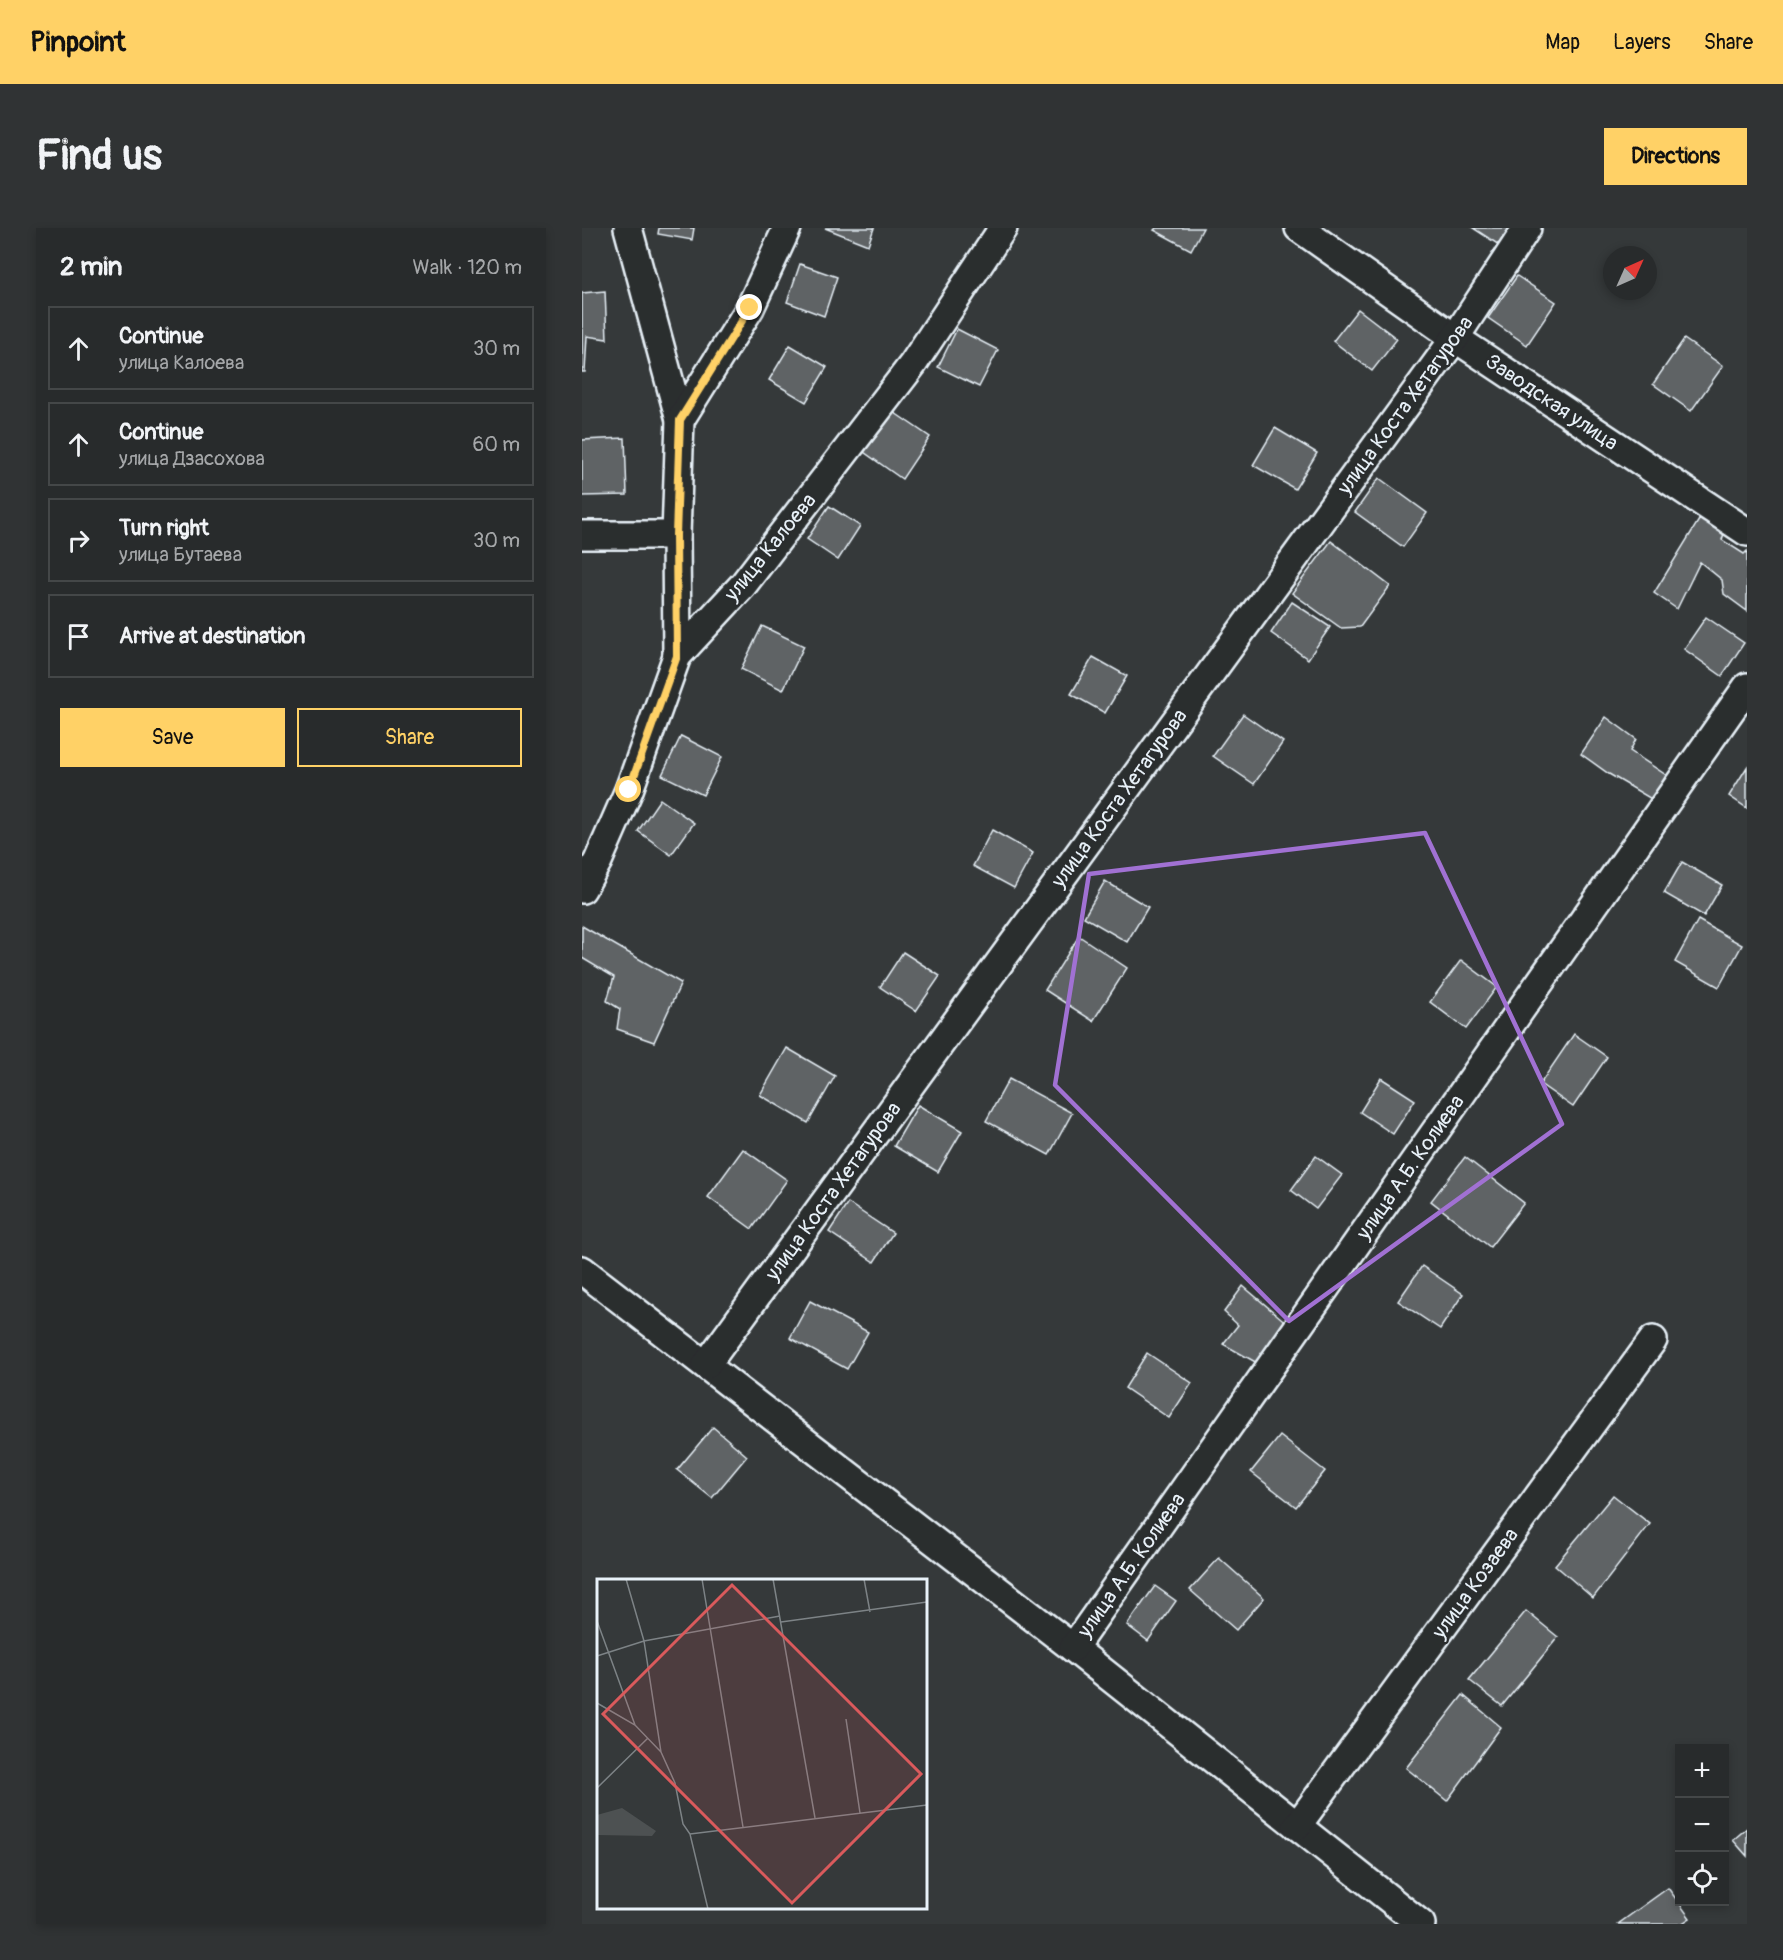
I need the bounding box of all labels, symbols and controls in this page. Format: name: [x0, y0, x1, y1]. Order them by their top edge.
text: Pinpoint: [30, 25, 126, 60]
text: Map: [1545, 29, 1580, 56]
text: Layers: [1613, 29, 1671, 56]
text: Share: [1704, 29, 1753, 56]
button: Directions: [1604, 128, 1747, 185]
text: Find us: [36, 130, 162, 182]
north arrow: [1603, 246, 1657, 300]
text: 2 min: [60, 251, 122, 283]
text: Walk · 120 m: [413, 255, 522, 280]
route end: [736, 294, 762, 320]
street label: улица Коста Хетагурова: [1331, 311, 1479, 501]
text: Continue: [119, 322, 203, 350]
icon: ahead: [62, 332, 95, 365]
text: 30 m: [473, 336, 520, 361]
street label: Заводская улица: [1480, 348, 1623, 457]
text: улица Калоева: [119, 350, 244, 375]
text: Continue: [119, 418, 203, 446]
icon: ahead: [62, 428, 95, 461]
text: 60 m: [473, 432, 520, 457]
text: улица Дзасохова: [119, 446, 265, 471]
street label: улица Калоева: [718, 488, 822, 608]
text: Turn right: [119, 514, 209, 542]
icon: right: [62, 524, 95, 557]
text: 30 m: [473, 528, 520, 553]
text: улица Бутаева: [119, 542, 242, 567]
icon: arrive: [62, 620, 95, 653]
text: Arrive at destination: [119, 622, 305, 650]
street label: улица Коста Хетагурова: [1045, 704, 1193, 894]
button: Save: [60, 708, 285, 767]
button: Share: [297, 708, 522, 767]
route start: [615, 776, 641, 802]
street label: улица А.Б. Колиева: [1350, 1089, 1471, 1246]
street label: улица Коста Хетагурова: [759, 1097, 907, 1287]
street label: улица А.Б. Колиева: [1071, 1487, 1192, 1644]
street label: улица Козаева: [1426, 1523, 1525, 1645]
inset map: [597, 1579, 927, 1909]
map controls: [1675, 1744, 1729, 1906]
button: +: [1675, 1744, 1729, 1798]
button: −: [1675, 1798, 1729, 1852]
button: locate: [1675, 1852, 1729, 1906]

